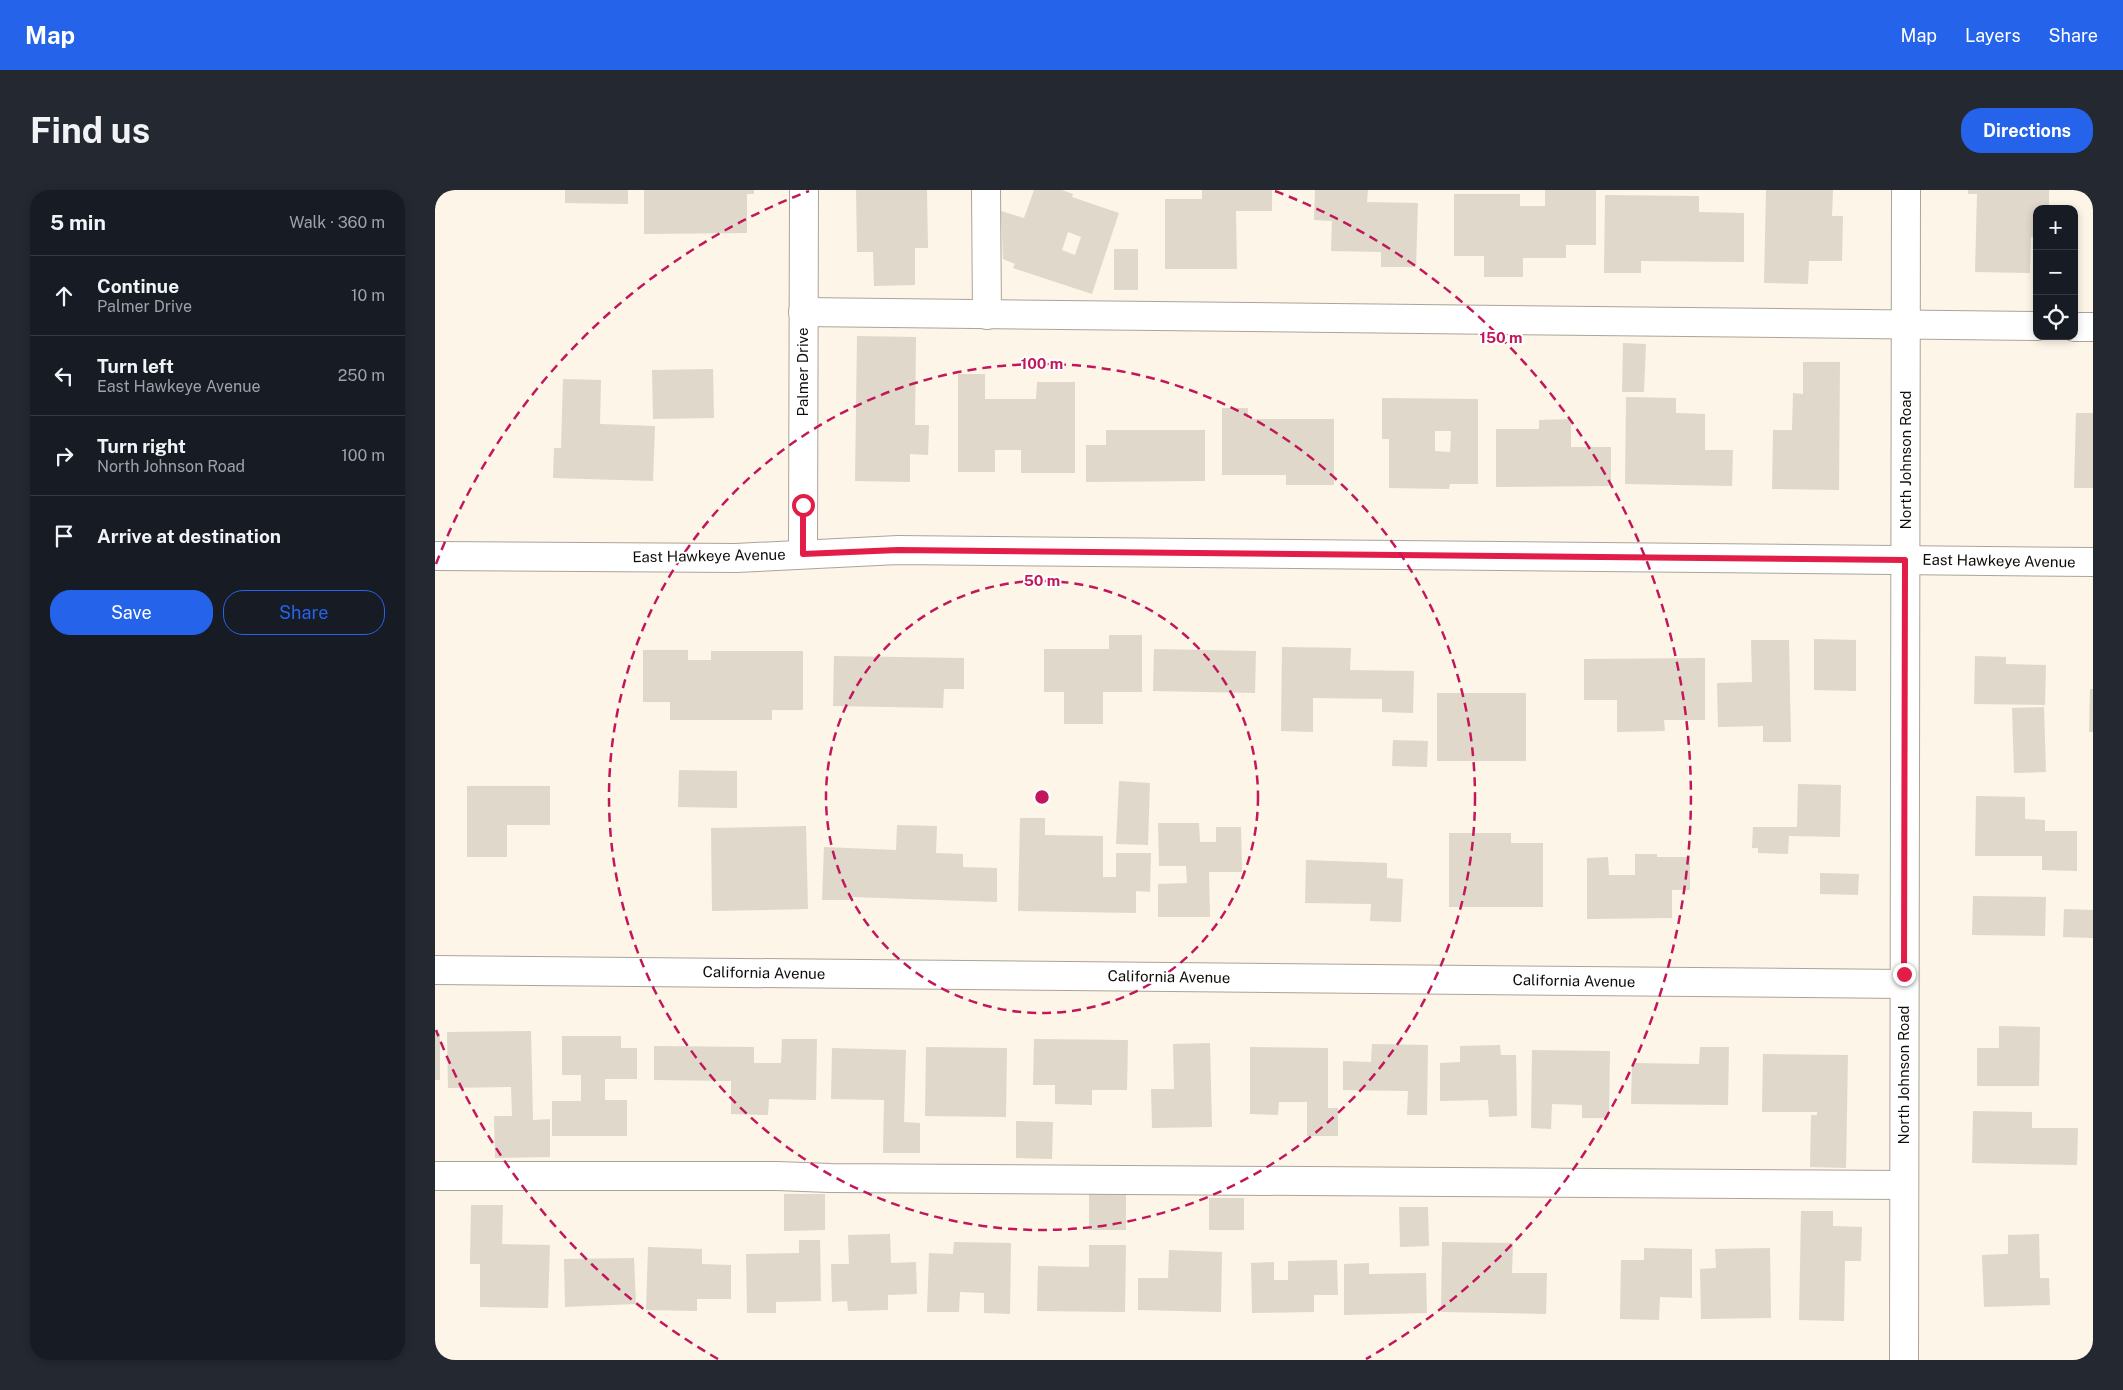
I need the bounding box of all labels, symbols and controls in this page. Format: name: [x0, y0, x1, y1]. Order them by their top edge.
text: Map: [25, 21, 75, 49]
text: Map: [1901, 25, 1937, 46]
text: Layers: [1965, 25, 2021, 46]
text: Share: [2049, 25, 2098, 46]
button: Directions: [1961, 108, 2093, 153]
text: Find us: [30, 110, 150, 151]
map controls: [2033, 205, 2078, 340]
button: +: [2033, 205, 2078, 250]
text: 5 min: [50, 210, 106, 235]
text: Walk · 360 m: [289, 213, 385, 232]
button: −: [2033, 250, 2078, 295]
text: Continue: [97, 275, 179, 297]
icon: ahead: [50, 282, 78, 310]
text: 10 m: [351, 286, 385, 305]
button: locate: [2033, 295, 2078, 340]
text: Palmer Drive: [97, 297, 192, 316]
street label: Palmer Drive: [794, 327, 811, 417]
text: 150 m: [1479, 329, 1523, 346]
text: Turn left: [97, 355, 174, 377]
text: 100 m: [1021, 355, 1063, 372]
icon: left: [50, 362, 78, 390]
text: 250 m: [338, 366, 385, 385]
text: East Hawkeye Avenue: [97, 377, 261, 396]
street label: North Johnson Road: [1897, 391, 1914, 529]
text: Turn right: [97, 435, 186, 457]
icon: right: [50, 442, 78, 470]
text: 100 m: [341, 446, 385, 465]
text: North Johnson Road: [97, 457, 245, 476]
route start: [792, 494, 815, 517]
icon: arrive: [50, 522, 78, 550]
text: Arrive at destination: [97, 525, 281, 547]
street label: East Hawkeye Avenue: [632, 546, 786, 565]
street label: East Hawkeye Avenue: [1922, 551, 2076, 570]
text: 50 m: [1024, 572, 1060, 589]
button: Save: [50, 590, 213, 635]
button: Share: [223, 590, 385, 635]
centre of rings: [1033, 788, 1051, 806]
street label: California Avenue: [703, 963, 826, 982]
route end: [1893, 963, 1916, 986]
street label: California Avenue: [1108, 967, 1231, 986]
street label: California Avenue: [1513, 971, 1636, 990]
street label: North Johnson Road: [1895, 1006, 1912, 1144]

